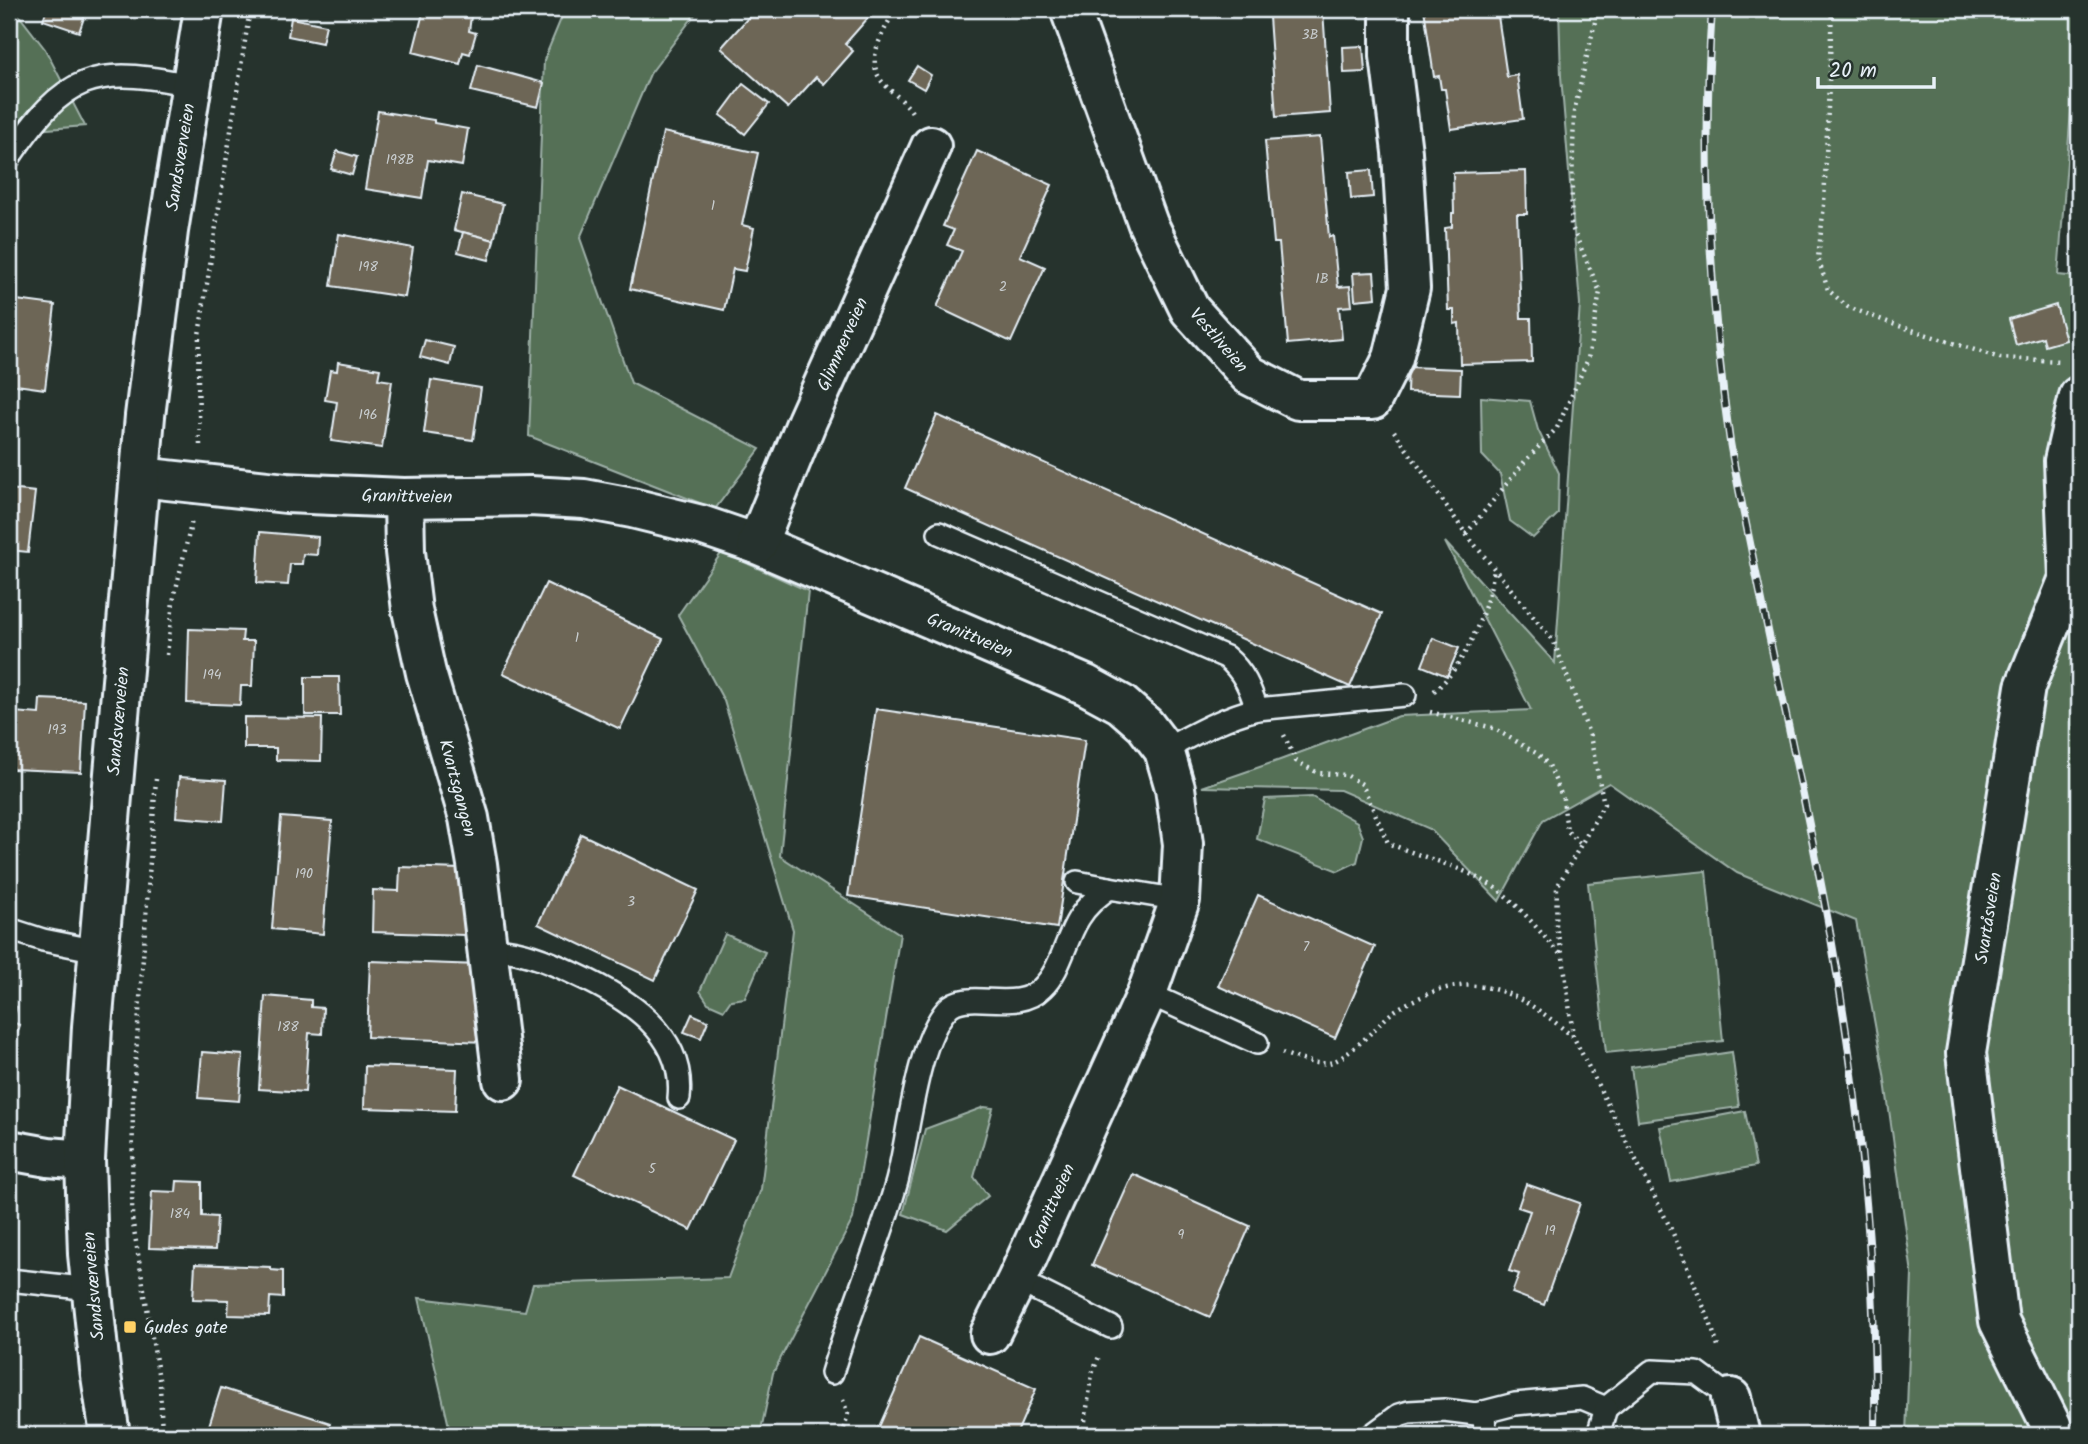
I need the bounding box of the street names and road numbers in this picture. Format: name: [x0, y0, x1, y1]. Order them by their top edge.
street label: Sandsværveien: [159, 101, 204, 213]
street label: Glimmerveien: [810, 293, 877, 396]
street label: Vestliveien: [1181, 302, 1255, 380]
street label: Granittveien: [361, 482, 453, 513]
street label: Granittveien: [922, 605, 1017, 667]
street label: Sandsværveien: [100, 666, 139, 777]
street label: Kvartsgangen: [430, 736, 484, 840]
street label: Svartåsveien: [1968, 870, 2011, 966]
street label: Granittveien: [1021, 1159, 1084, 1254]
street label: Sandsværveien: [75, 1230, 114, 1341]

